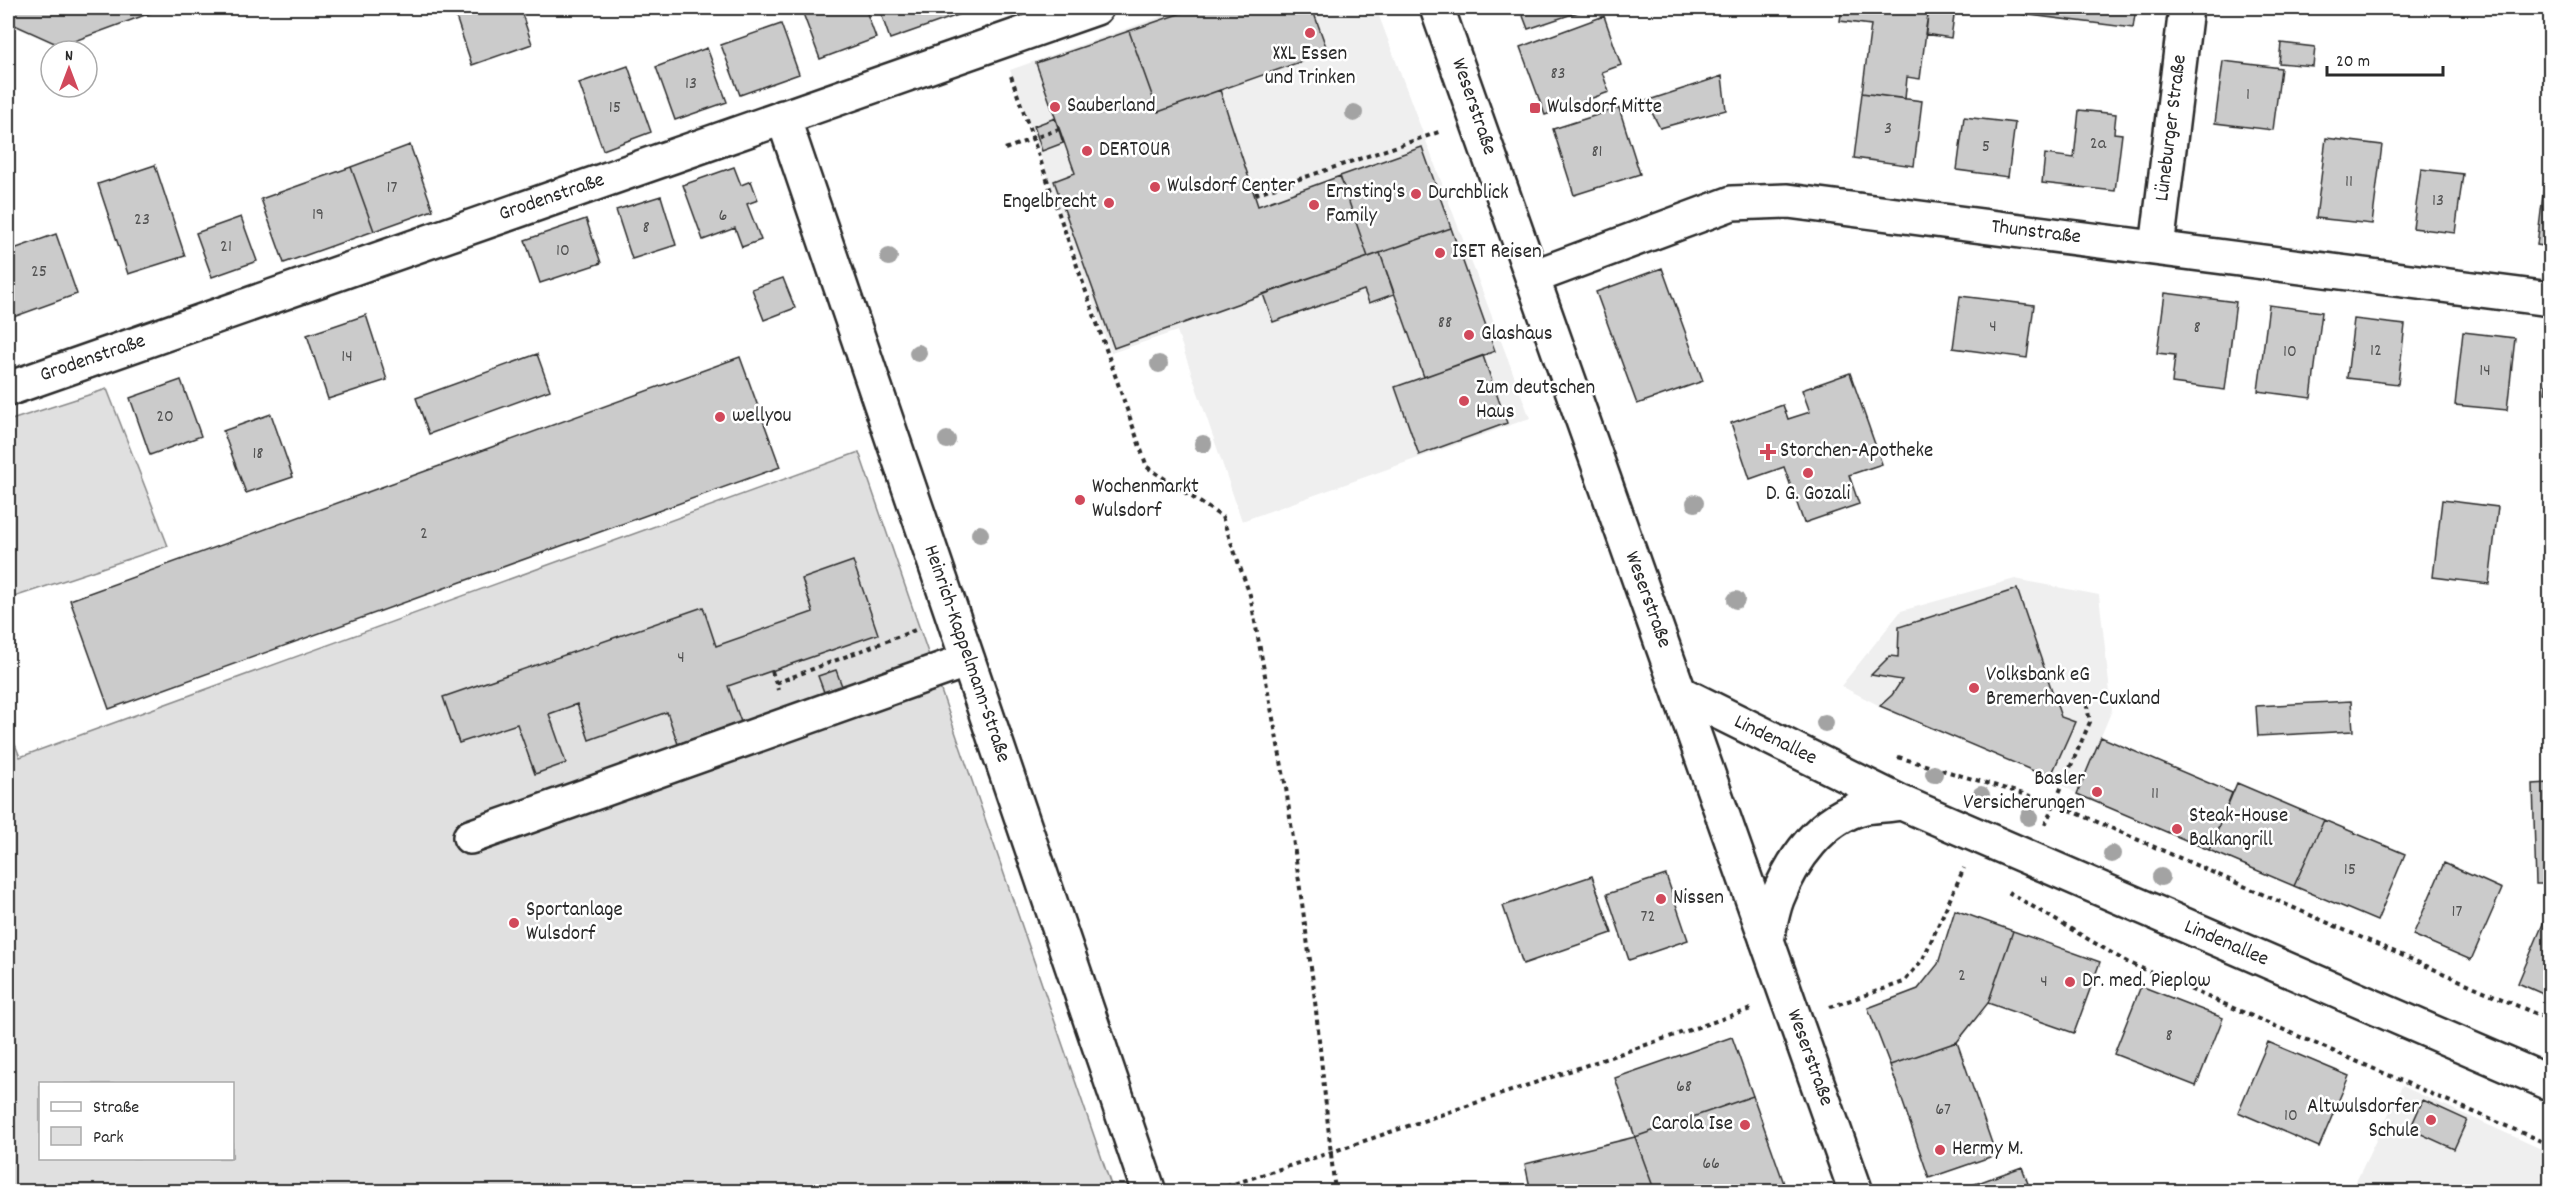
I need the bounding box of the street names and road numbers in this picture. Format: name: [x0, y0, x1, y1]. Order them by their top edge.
street label: Lüneburger Straße: [2148, 53, 2196, 203]
street label: Weserstraße: [1442, 55, 1504, 159]
street label: Grodenstraße: [495, 166, 609, 230]
street label: Thunstraße: [1989, 213, 2083, 253]
street label: Grodenstraße: [36, 327, 150, 391]
street label: Heinrich-Kappelmann-Straße: [915, 541, 1017, 767]
street label: Weserstraße: [1616, 548, 1678, 652]
street label: Lindenallee: [1728, 708, 1822, 774]
street label: Lindenallee: [2179, 913, 2273, 975]
street label: Weserstraße: [1778, 1006, 1840, 1110]

